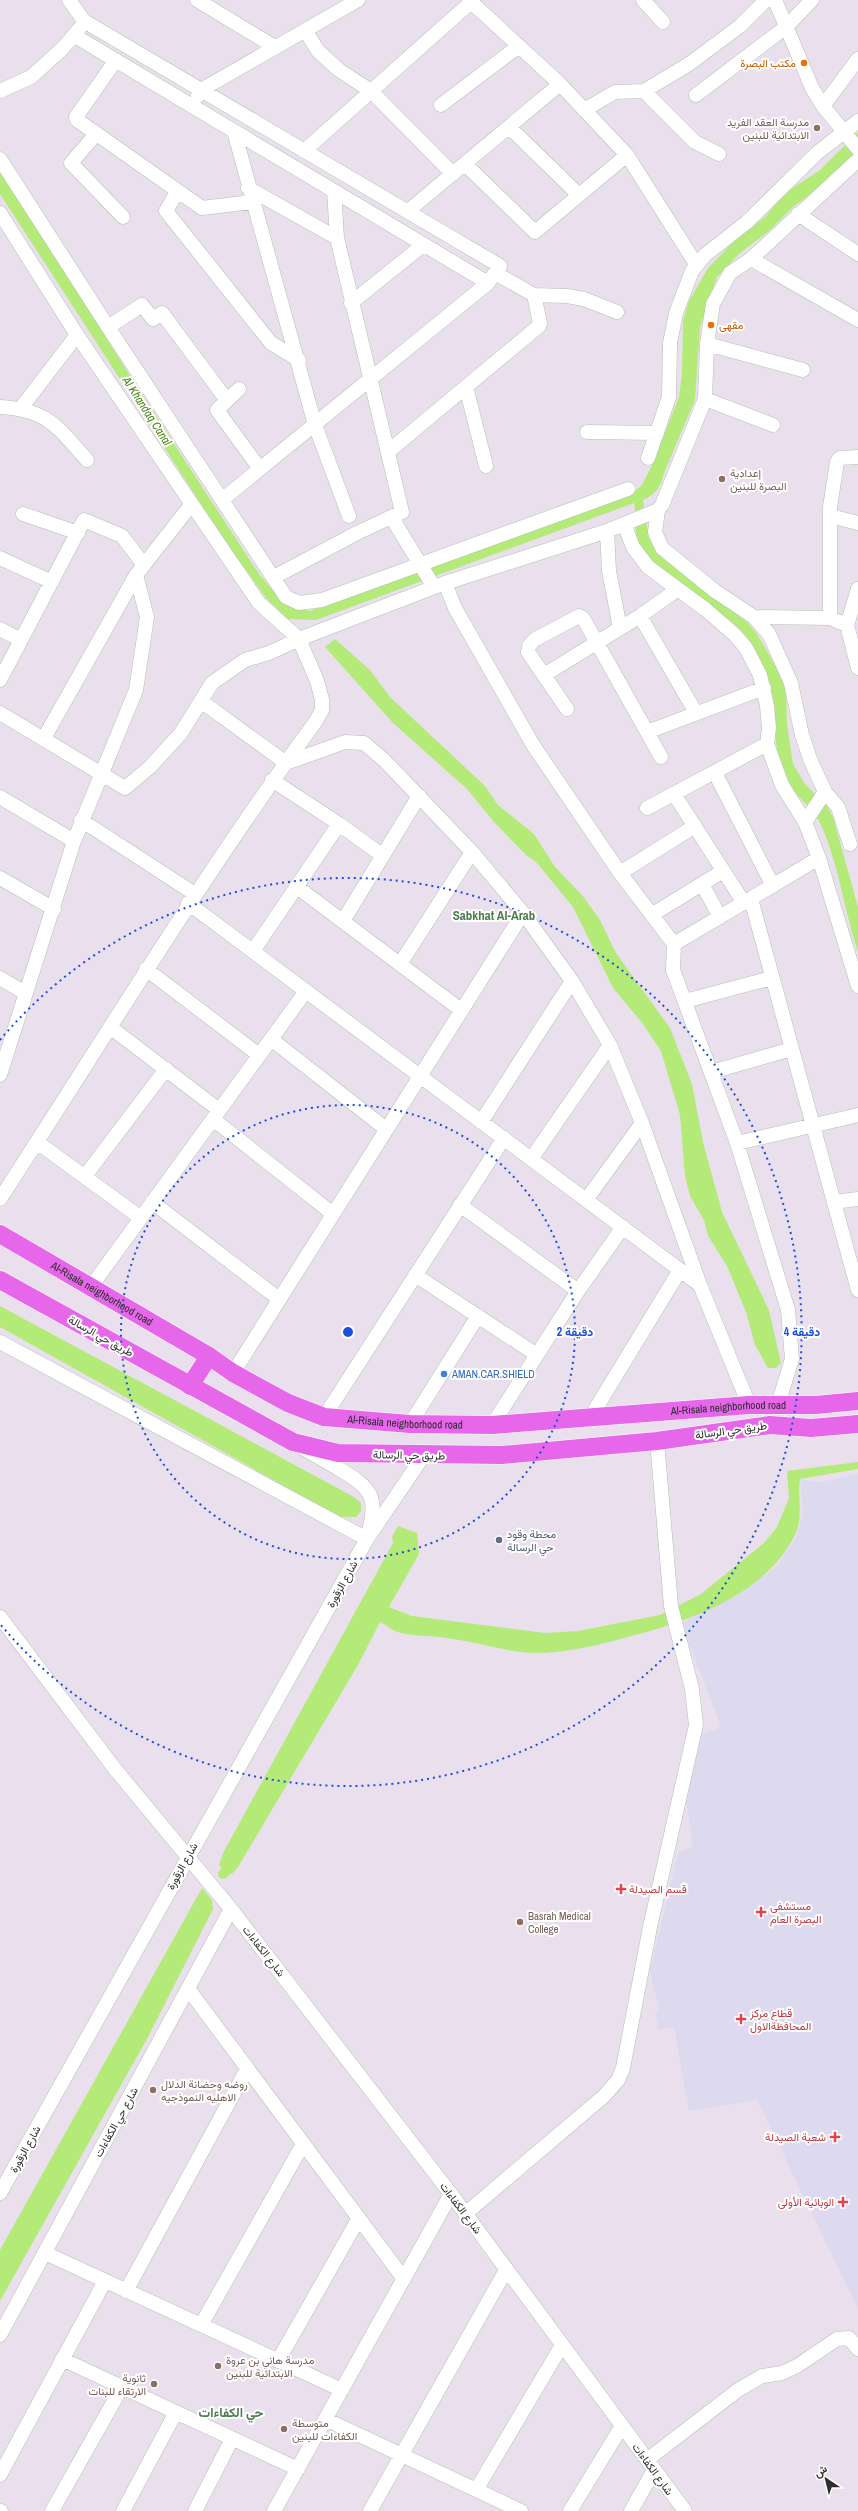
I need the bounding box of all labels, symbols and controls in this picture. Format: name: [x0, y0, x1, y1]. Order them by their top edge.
place label: مكتب البصرة: [740, 56, 796, 70]
marker: مكتب البصرة: [799, 58, 809, 68]
place label: مدرسة العقد الفريد الابتدائية للبنين: [727, 115, 809, 142]
marker: مدرسة العقد الفريد الابتدائية للبنين: [812, 123, 822, 133]
place label: مقهى: [719, 318, 744, 332]
marker: مقهى: [706, 320, 716, 330]
water label: Al Khandaq Canal: [118, 373, 176, 449]
place label: إعدادية البصرة للبنين: [730, 466, 787, 493]
marker: إعدادية البصرة للبنين: [717, 474, 727, 484]
district label: Sabkhat Al-Arab: [453, 907, 535, 924]
street label: Al-Risala neighborhood road: [48, 1258, 155, 1329]
street label: طريق حي الرسالة: [64, 1312, 136, 1362]
text: 2 دقيقة: [557, 1324, 593, 1340]
text: 4 دقيقة: [784, 1324, 820, 1340]
centre of rings: [341, 1325, 355, 1339]
place label: AMAN.CAR.SHIELD: [451, 1367, 535, 1381]
marker: AMAN.CAR.SHIELD: [439, 1369, 449, 1379]
street label: Al-Risala neighborhood road: [669, 1398, 786, 1418]
street label: Al-Risala neighborhood road: [346, 1412, 463, 1432]
street label: طريق حي الرسالة: [694, 1418, 768, 1445]
street label: طريق حي الرسالة: [373, 1447, 445, 1466]
place label: محطة وقود حي الرسالة: [507, 1527, 556, 1557]
marker: محطة وقود حي الرسالة: [494, 1535, 504, 1545]
street label: شارع الزقورة: [323, 1558, 362, 1611]
street label: شارع الزقورة: [163, 1840, 202, 1893]
place label: قسم الصيدلة: [629, 1882, 687, 1897]
marker: قسم الصيدلة: [616, 1884, 626, 1894]
place label: مستشفى البصرة العام: [770, 1899, 821, 1927]
marker: مستشفى البصرة العام: [755, 1906, 767, 1918]
place label: Basrah Medical College: [528, 1909, 591, 1936]
marker: Basrah Medical College: [515, 1917, 525, 1927]
street label: شارع الكفاءات: [239, 1923, 288, 1980]
place label: قطاع مركز المحافظةالاول: [749, 2006, 811, 2033]
marker: قطاع مركز المحافظةالاول: [735, 2013, 747, 2025]
place label: روضه وحضانة الدلال الاهليه النموذجيه: [161, 2077, 248, 2104]
street label: شارع حي الكفاءات: [91, 2084, 144, 2161]
marker: روضه وحضانة الدلال الاهليه النموذجيه: [148, 2085, 158, 2095]
street label: شارع الزقورة: [6, 2123, 45, 2176]
place label: شعبة الصيدلة: [765, 2130, 826, 2144]
marker: شعبة الصيدلة: [829, 2131, 841, 2143]
street label: شارع الكفاءات: [436, 2179, 485, 2237]
place label: الوبائية الأولى: [778, 2195, 834, 2209]
marker: الوبائية الأولى: [837, 2196, 849, 2208]
place label: مدرسة هاني بن عروة الابتدائية للبنين: [226, 2353, 314, 2380]
marker: مدرسة هاني بن عروة الابتدائية للبنين: [213, 2361, 223, 2371]
place label: ثانوية الارتقاء للبنات: [89, 2371, 146, 2398]
marker: ثانوية الارتقاء للبنات: [149, 2379, 159, 2389]
district label: حي الكفاءات: [199, 2404, 264, 2423]
place label: متوسطة الكفاءات للبنين: [292, 2416, 357, 2443]
marker: متوسطة الكفاءات للبنين: [279, 2424, 289, 2434]
street label: شارع الكفاءات: [629, 2440, 677, 2499]
north arrow: [806, 2459, 846, 2499]
text: ش: [811, 2461, 830, 2480]

